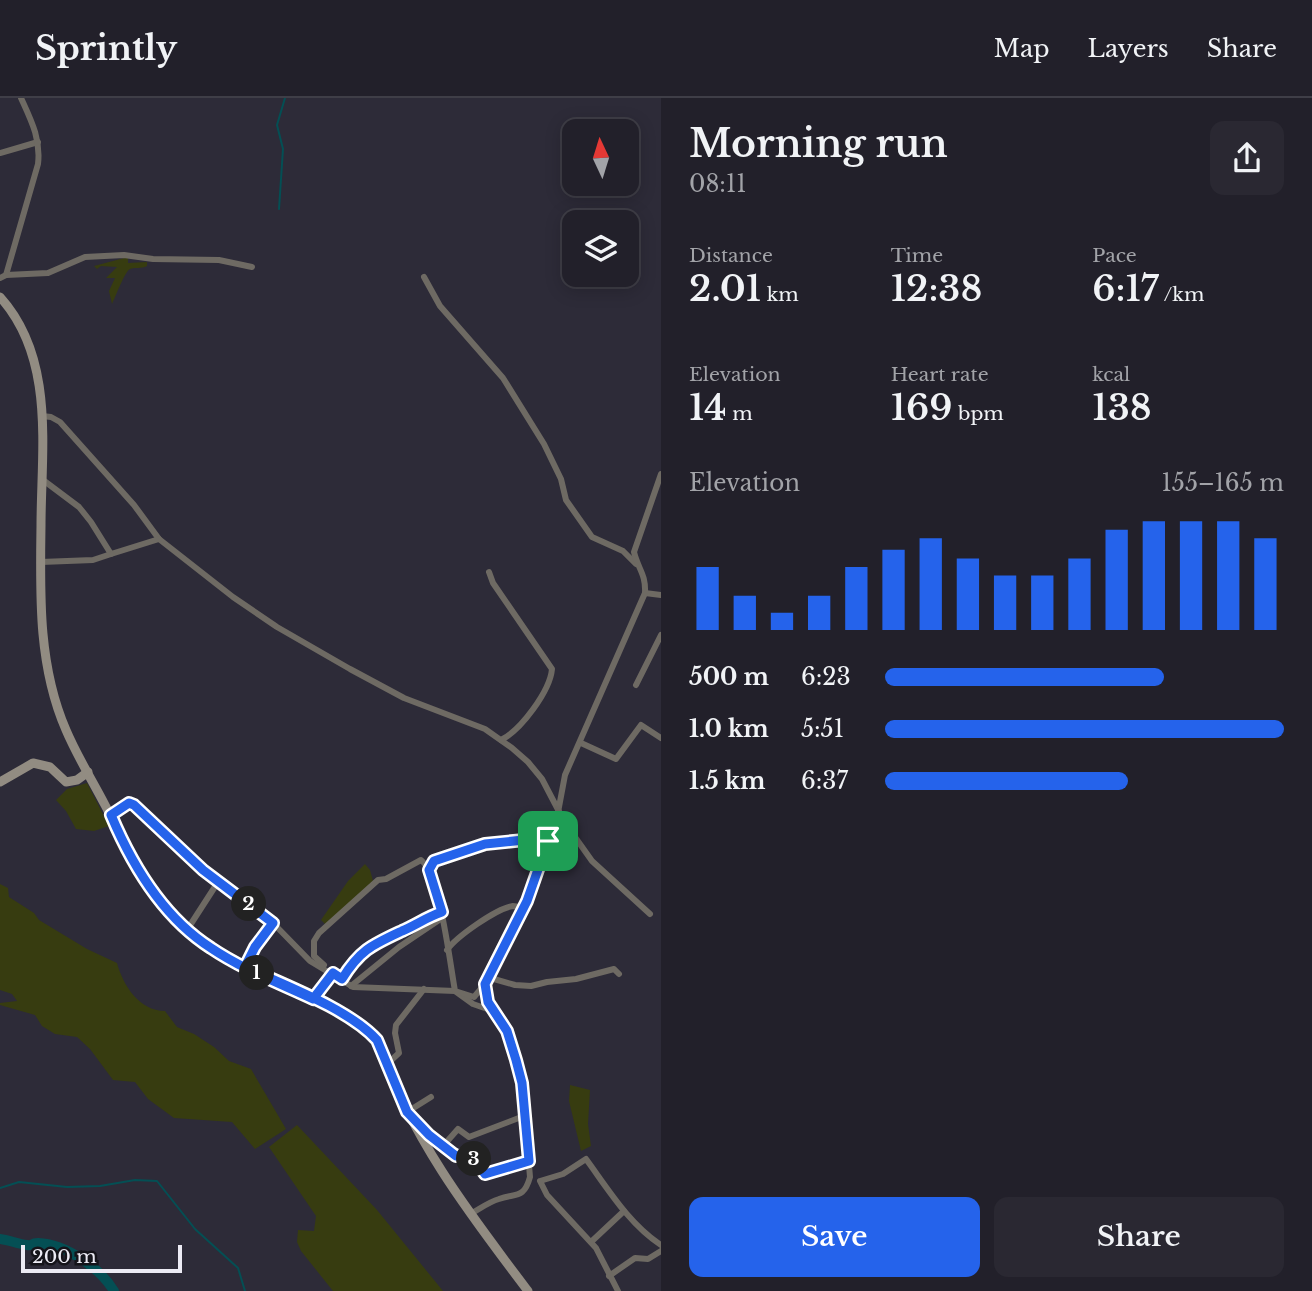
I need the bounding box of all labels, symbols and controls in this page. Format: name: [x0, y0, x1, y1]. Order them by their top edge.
text: Sprintly: [35, 28, 177, 69]
text: Map: [994, 34, 1050, 63]
text: Layers: [1088, 34, 1169, 63]
text: Share: [1207, 34, 1277, 63]
north arrow: [562, 119, 639, 196]
map controls: [562, 119, 639, 287]
text: Morning run: [689, 120, 948, 167]
button: share: [1210, 121, 1284, 195]
text: 08:11: [689, 170, 746, 198]
button: layers: [562, 210, 639, 287]
text: Distance: [689, 244, 773, 267]
text: Time: [891, 244, 943, 267]
text: Pace: [1092, 244, 1137, 267]
text: 2.01: [689, 267, 761, 310]
text: 12:38: [891, 267, 982, 310]
text: 6:17: [1092, 267, 1159, 310]
text: km: [761, 283, 799, 306]
text: /km: [1159, 283, 1204, 306]
text: Elevation: [689, 363, 781, 386]
text: Heart rate: [891, 363, 989, 386]
text: kcal: [1092, 363, 1130, 386]
text: 14: [689, 386, 727, 429]
text: 169: [891, 386, 953, 429]
text: 138: [1092, 386, 1152, 429]
text: m: [727, 402, 753, 425]
text: bpm: [953, 402, 1004, 425]
text: Elevation: [689, 469, 800, 497]
text: 155–165 m: [1162, 469, 1284, 497]
text: 500 m: [689, 663, 769, 691]
text: 6:23: [801, 663, 851, 691]
text: 1.0 km: [689, 715, 769, 743]
text: 5:51: [801, 715, 844, 743]
text: 1.5 km: [689, 767, 766, 795]
text: 6:37: [801, 767, 848, 795]
pin: [518, 811, 578, 871]
icon: arrive: [529, 822, 567, 860]
pin: 2: [232, 886, 266, 922]
text: 2: [242, 892, 255, 915]
pin: 1: [240, 956, 274, 990]
text: 1: [252, 961, 261, 984]
pin: 3: [456, 1142, 491, 1176]
text: 3: [467, 1147, 480, 1170]
button: Save: [689, 1197, 980, 1277]
button: Share: [994, 1197, 1284, 1277]
scale bar: [21, 1242, 182, 1274]
text: 200 m: [32, 1245, 97, 1268]

